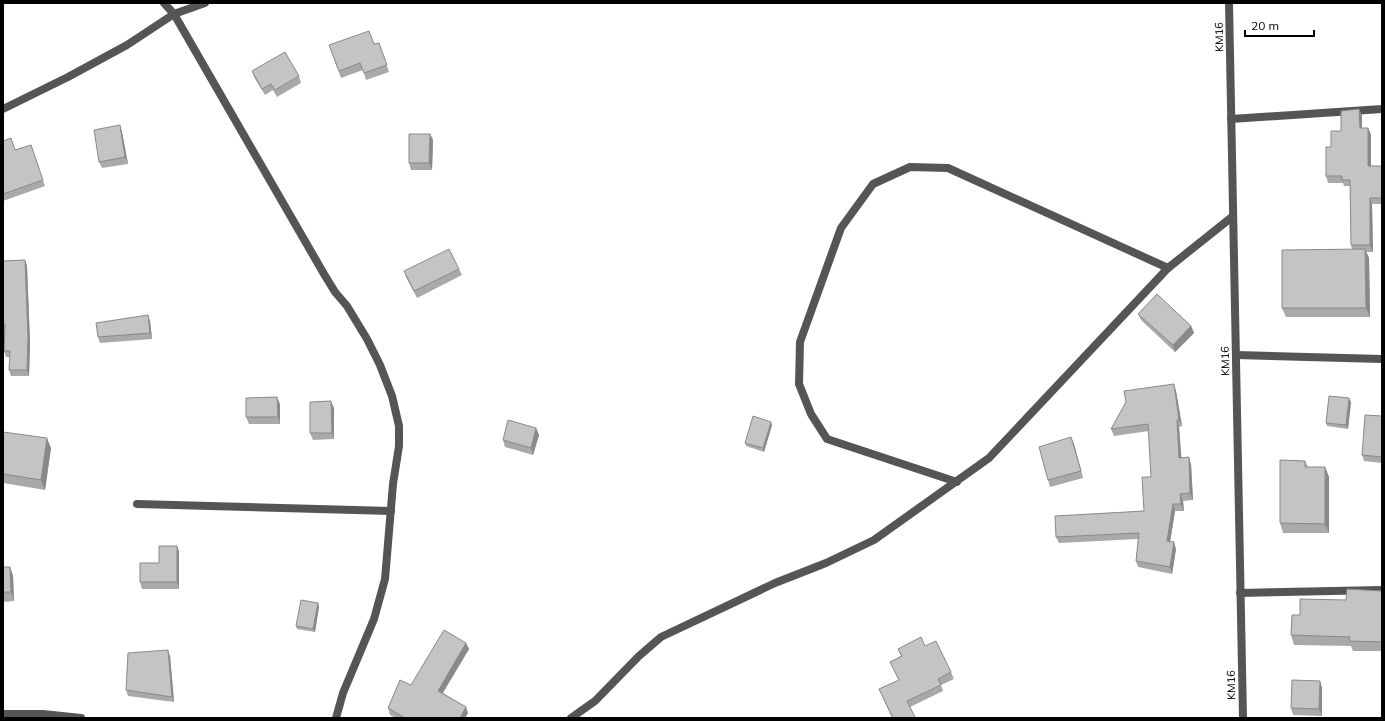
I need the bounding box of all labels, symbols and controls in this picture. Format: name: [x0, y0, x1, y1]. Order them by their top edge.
scale bar: [1245, 12, 1314, 38]
text: 20 m: [1251, 18, 1279, 33]
street label: KM16: [1212, 22, 1226, 52]
street label: KM16: [1218, 346, 1232, 376]
street label: KM16: [1224, 670, 1238, 700]

